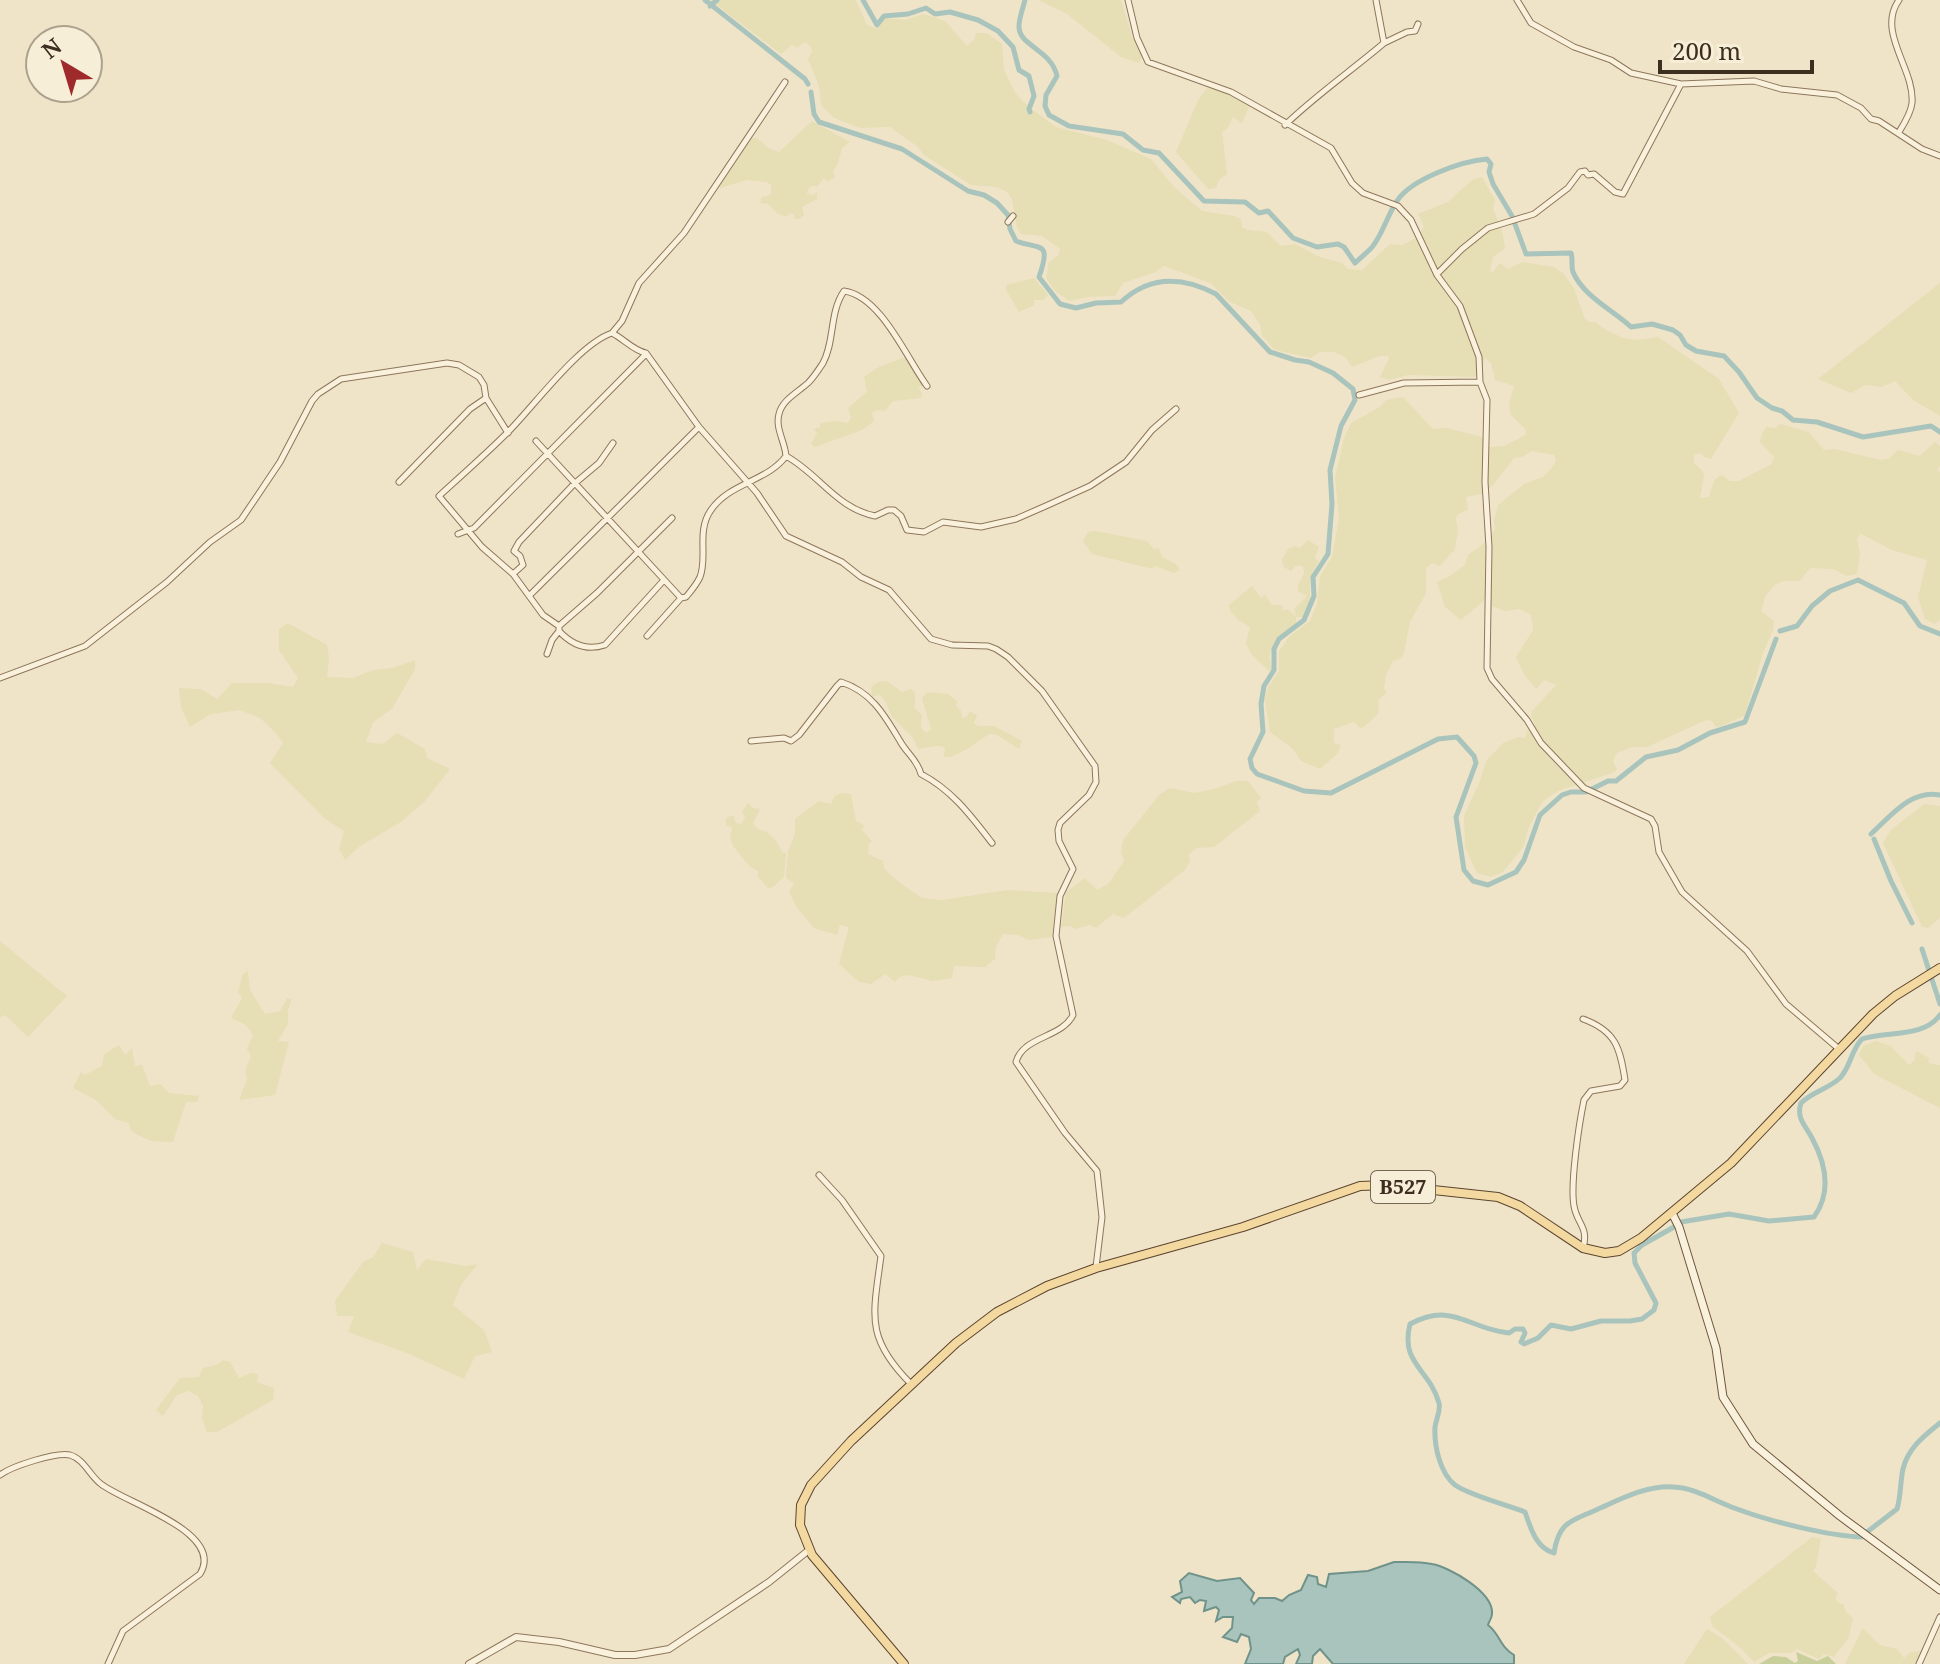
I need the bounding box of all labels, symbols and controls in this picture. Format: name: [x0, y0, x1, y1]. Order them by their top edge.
north arrow: [24, 24, 104, 104]
scale bar: [1660, 24, 1812, 74]
text: N: [35, 30, 67, 65]
text: 200 m: [1672, 34, 1741, 67]
road number: B527: [1371, 1171, 1435, 1203]

